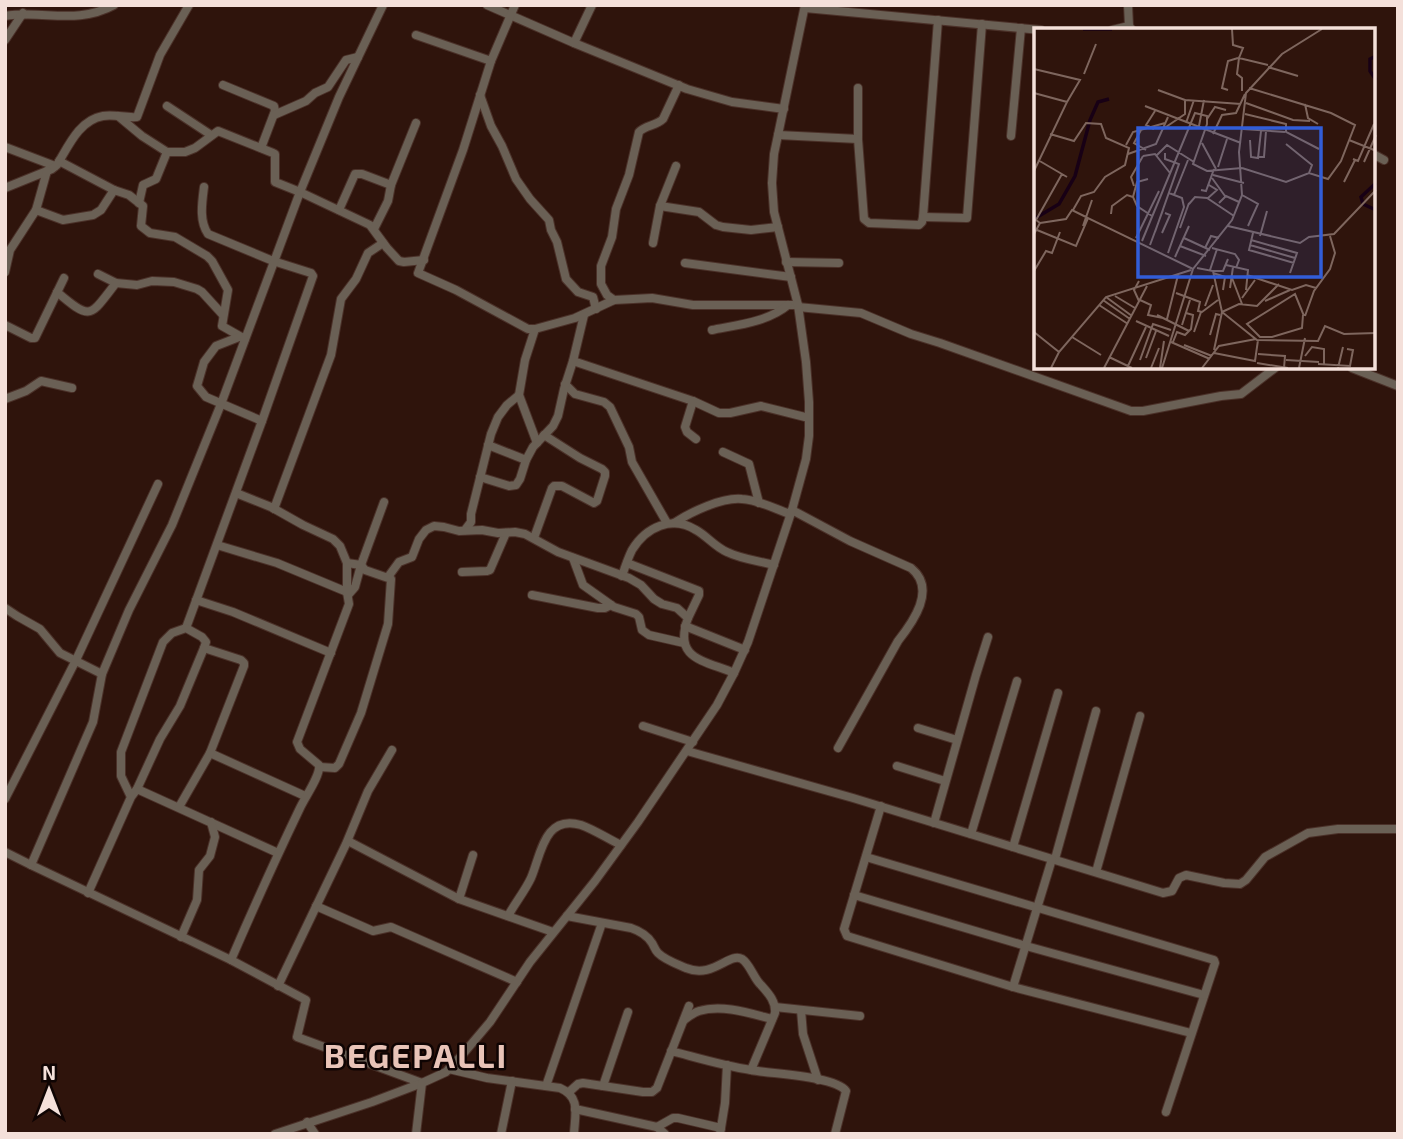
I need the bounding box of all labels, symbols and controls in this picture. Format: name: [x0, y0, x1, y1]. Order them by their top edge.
inset map: [1034, 28, 1375, 369]
district label: BEGEPALLI: [324, 1035, 508, 1075]
north arrow: [14, 1055, 84, 1125]
text: N: [42, 1061, 56, 1084]

